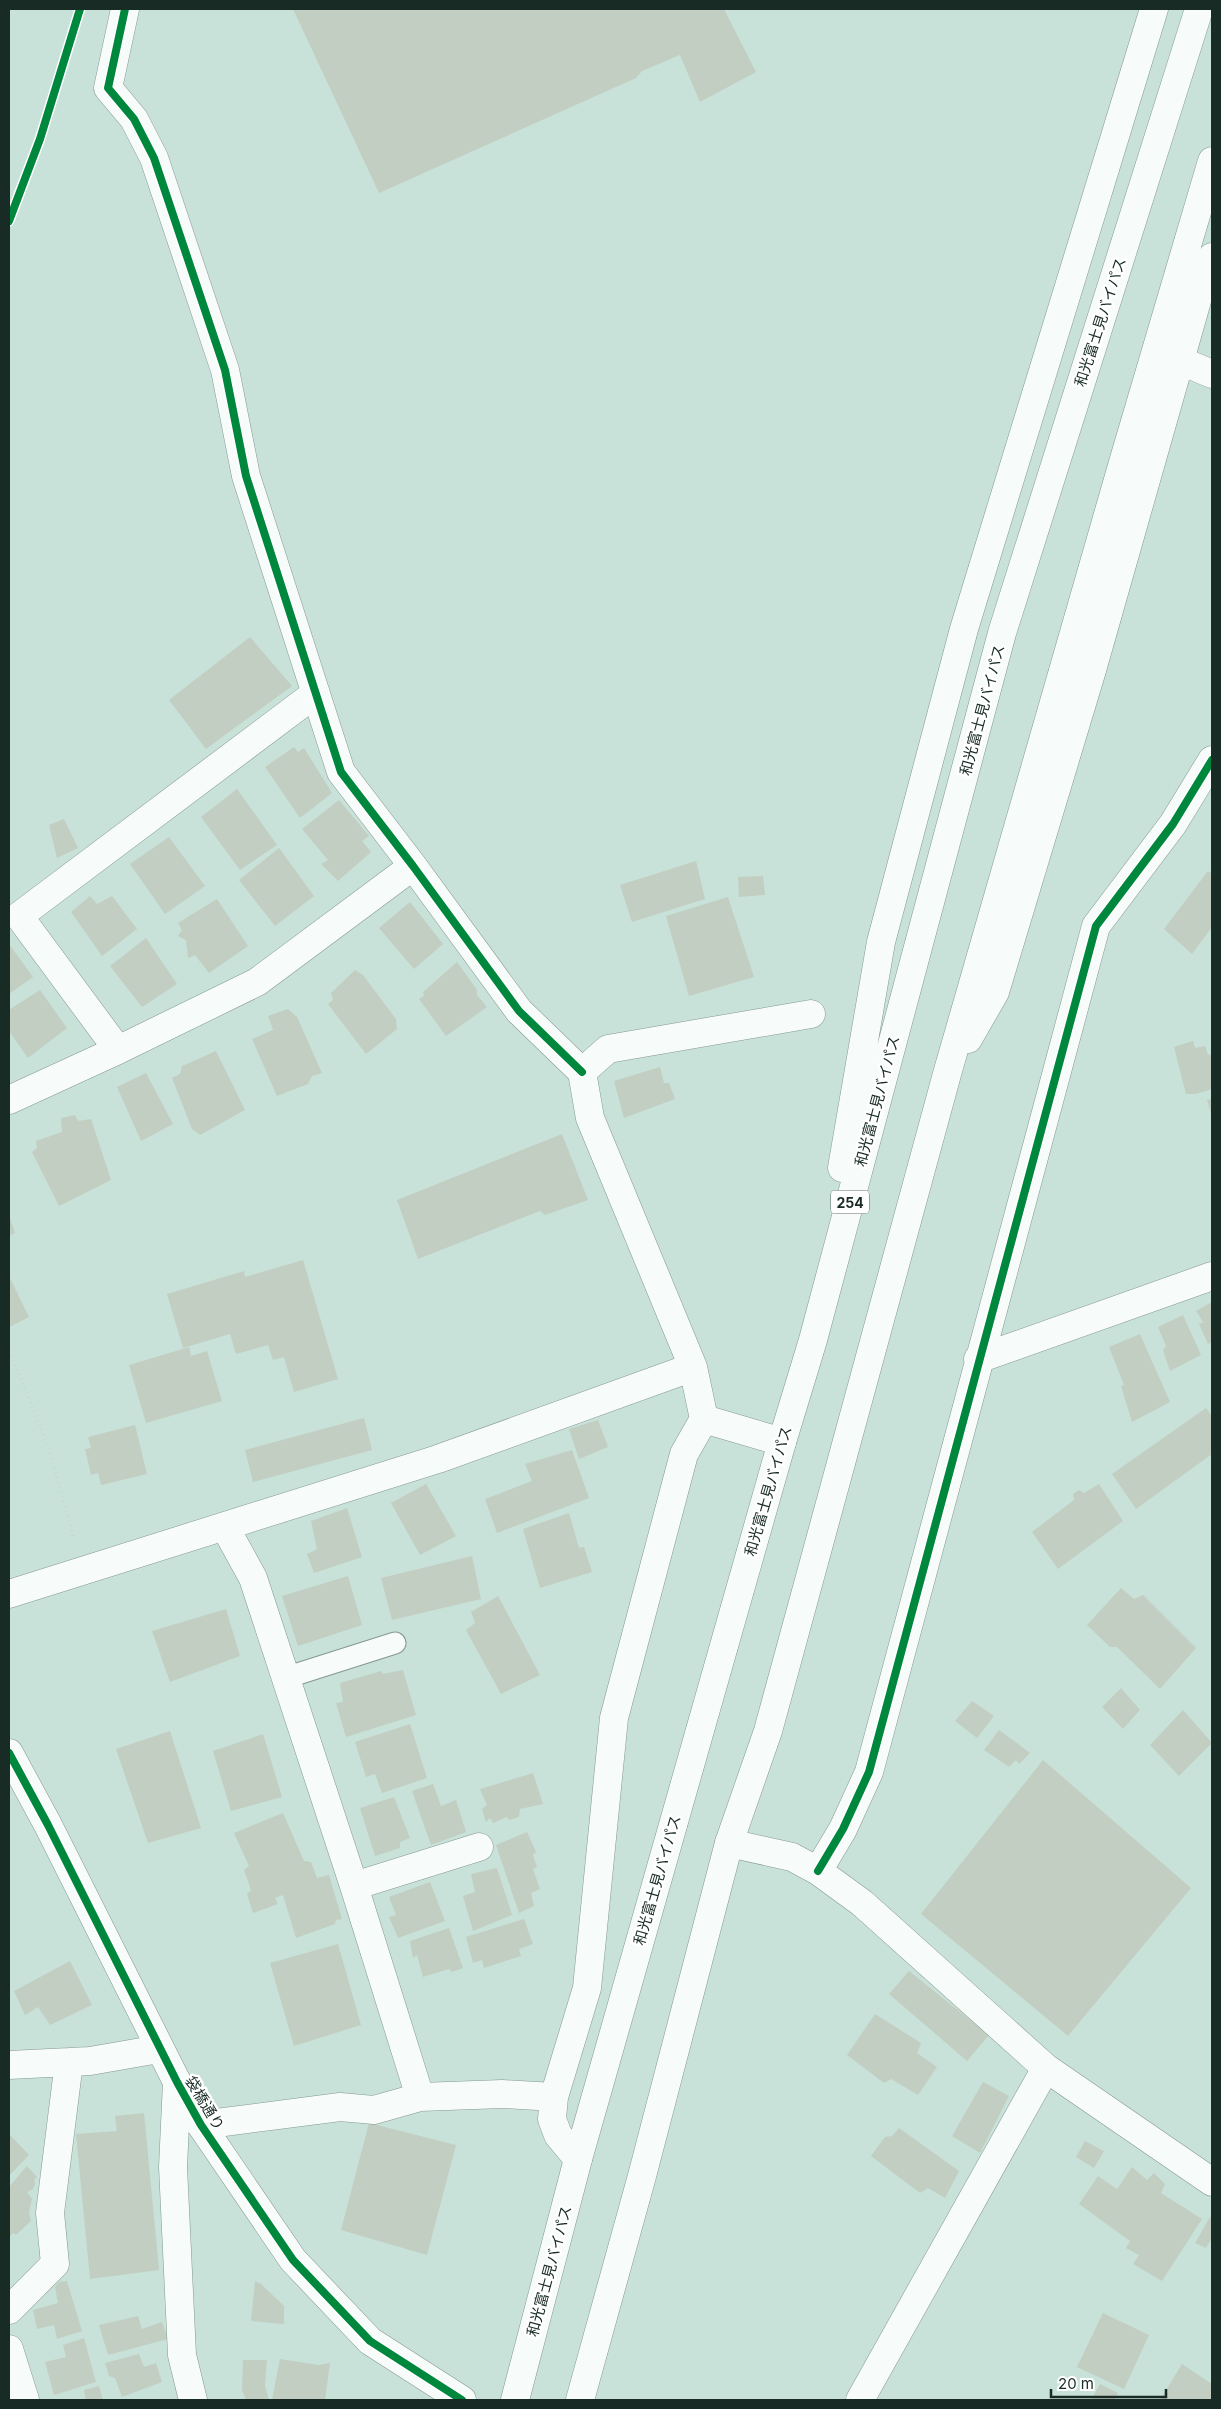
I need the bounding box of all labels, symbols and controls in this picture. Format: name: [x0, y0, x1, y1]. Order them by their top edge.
street label: 和光富士見バイパス: [1070, 255, 1130, 389]
street label: 和光富士見バイパス: [955, 642, 1009, 778]
street label: 和光富士見バイパス: [850, 1033, 904, 1169]
road number: 254: [831, 1190, 869, 1214]
street label: 和光富士見バイパス: [740, 1424, 796, 1558]
street label: 和光富士見バイパス: [629, 1813, 685, 1947]
street label: 袋橋通り: [181, 2072, 229, 2134]
street label: 和光富士見バイパス: [522, 2203, 576, 2339]
scale bar: [1051, 2366, 1166, 2398]
text: 20 m: [1058, 2374, 1094, 2393]

